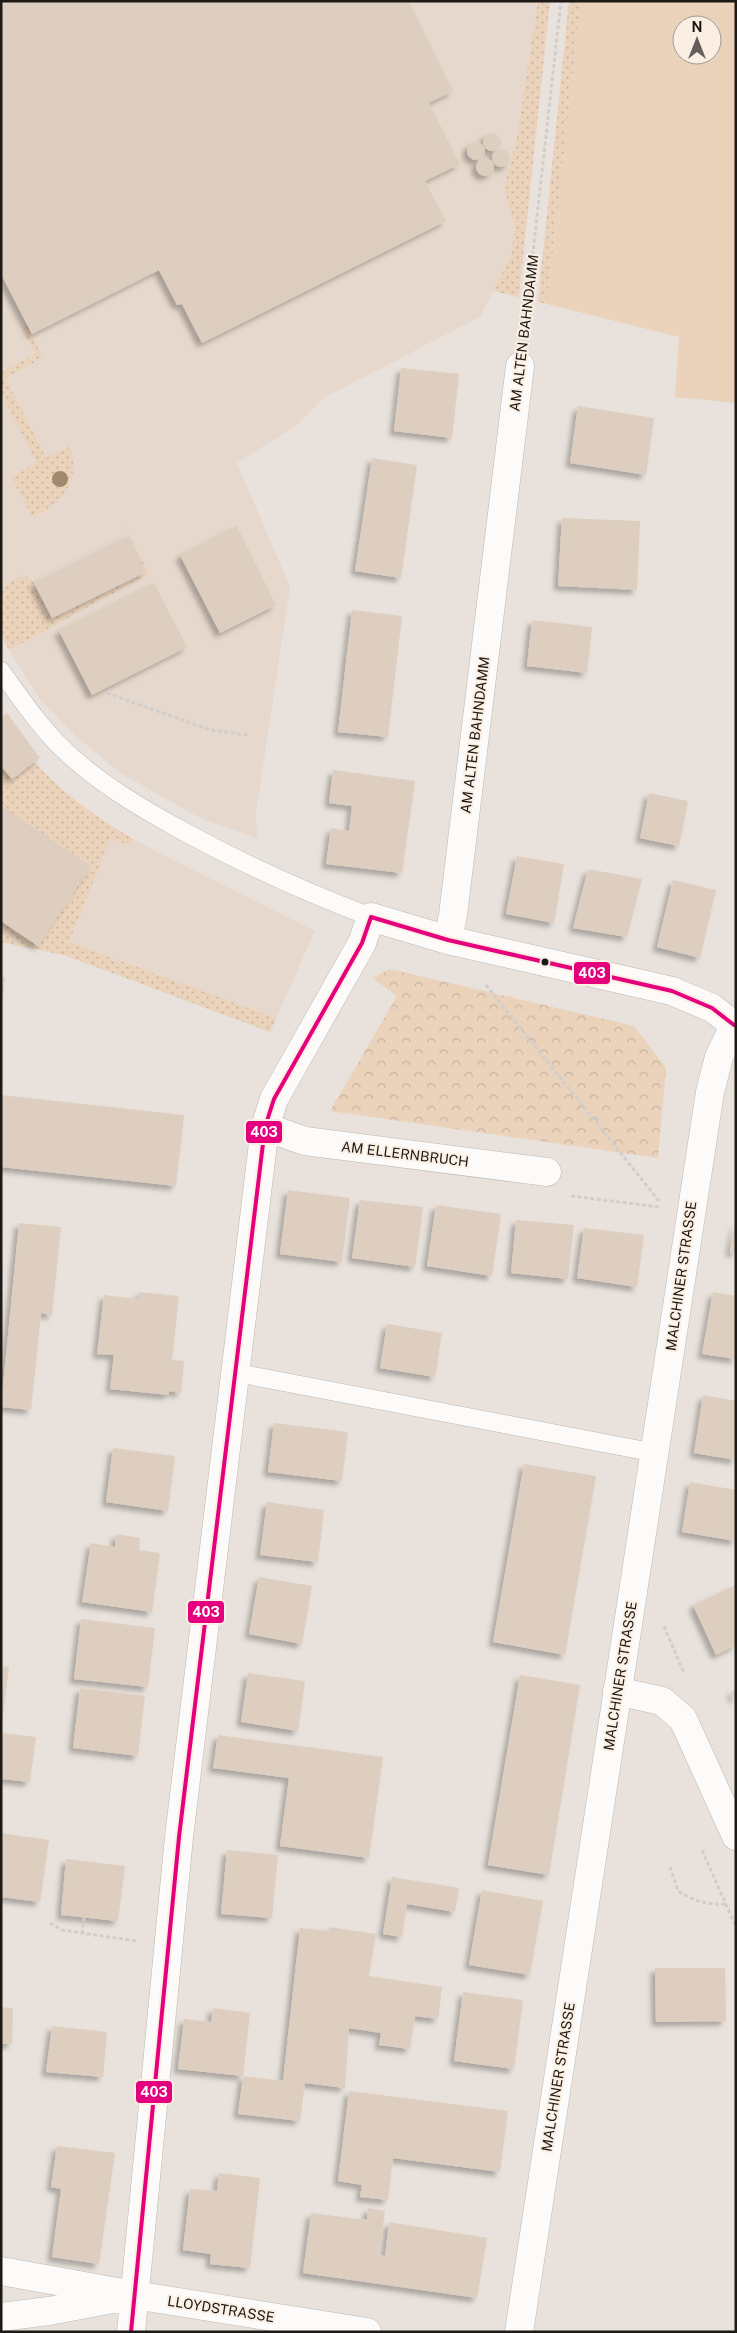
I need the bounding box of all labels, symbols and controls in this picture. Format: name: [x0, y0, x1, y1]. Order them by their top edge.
north arrow: [672, 15, 722, 65]
text: N: [692, 19, 702, 35]
street label: AM ALTEN BAHNDAMM: [506, 254, 542, 412]
street label: AM ALTEN BAHNDAMM: [457, 656, 493, 814]
unlabelled marker: [540, 957, 550, 967]
line badge: 403: [573, 961, 611, 985]
text: 403: [578, 965, 606, 981]
line badge: 403: [245, 1120, 283, 1144]
text: 403: [250, 1124, 278, 1140]
street label: AM ELLERNBRUCH: [340, 1138, 470, 1170]
street label: MALCHINER STRASSE: [663, 1200, 699, 1352]
line badge: 403: [187, 1600, 225, 1624]
street label: MALCHINER STRASSE: [600, 1600, 640, 1752]
text: 403: [192, 1604, 220, 1620]
street label: MALCHINER STRASSE: [538, 2001, 578, 2153]
line badge: 403: [135, 2080, 173, 2104]
text: 403: [140, 2084, 168, 2100]
street label: LLOYDSTRASSE: [166, 2293, 276, 2325]

